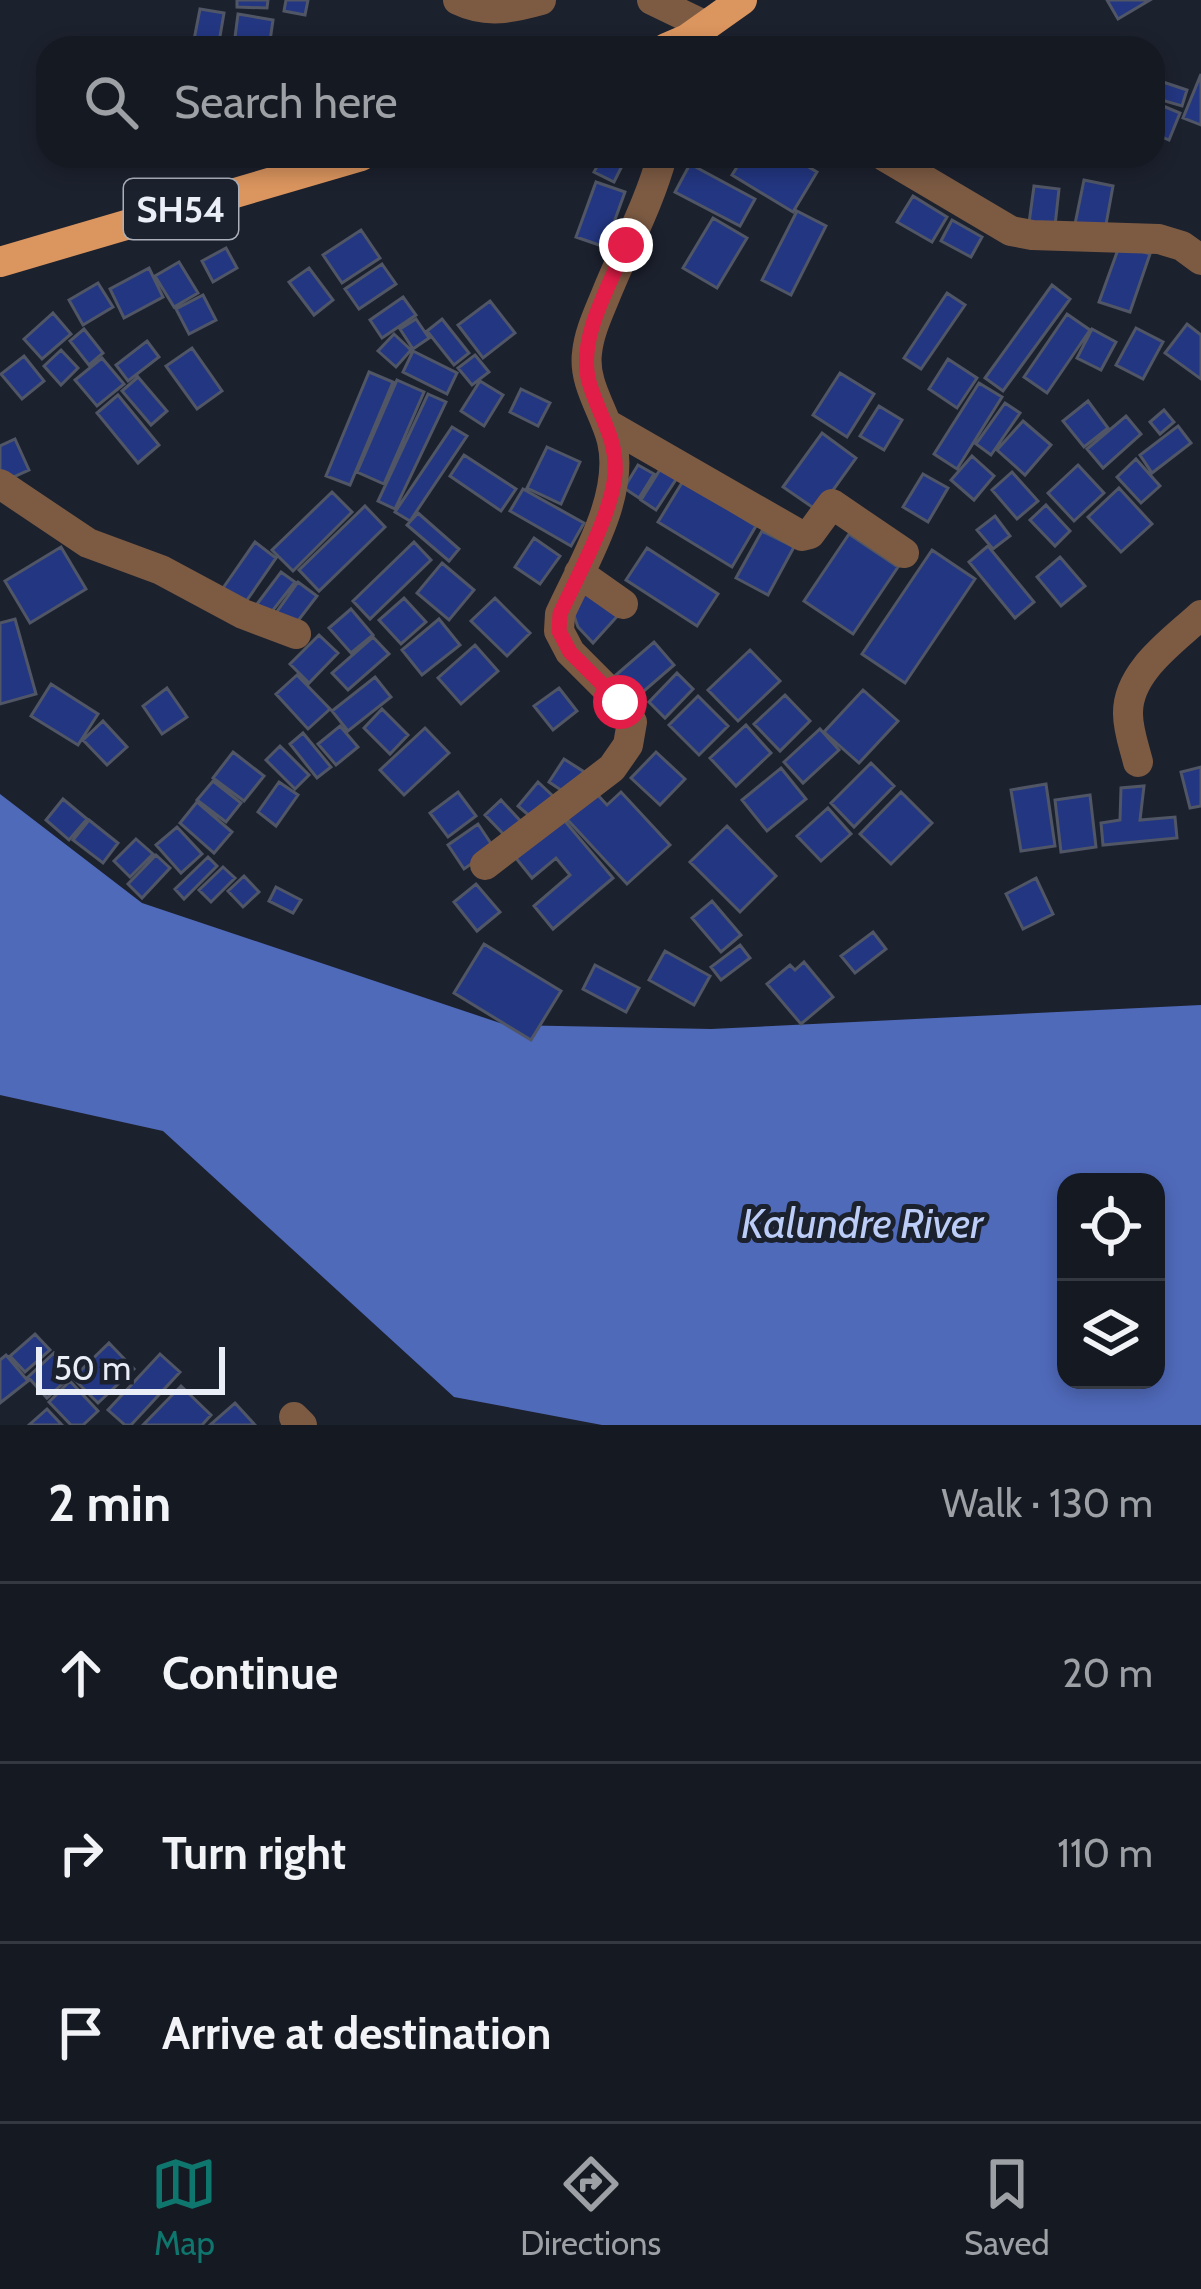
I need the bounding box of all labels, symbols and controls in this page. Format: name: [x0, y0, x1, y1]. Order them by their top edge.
search box: [36, 36, 1165, 168]
icon: search: [78, 69, 144, 135]
text: Search here: [174, 75, 398, 129]
road number: SH54: [124, 179, 238, 239]
route end: [599, 218, 653, 272]
route start: [593, 675, 647, 729]
map controls: [1057, 1173, 1165, 1389]
button: locate: [1057, 1173, 1165, 1281]
water label: Kalundre River: [741, 1197, 985, 1249]
button: layers: [1057, 1281, 1165, 1389]
scale bar: [36, 1341, 225, 1394]
text: 50 m: [54, 1348, 131, 1388]
text: 2 min: [48, 1472, 171, 1534]
text: Walk · 130 m: [941, 1479, 1153, 1527]
icon: ahead: [48, 1640, 114, 1706]
text: Continue: [162, 1646, 338, 1700]
text: 20 m: [1062, 1649, 1153, 1697]
icon: right: [48, 1820, 114, 1886]
text: Turn right: [162, 1826, 346, 1880]
text: 110 m: [1057, 1829, 1153, 1877]
icon: arrive: [48, 2000, 114, 2066]
text: Arrive at destination: [162, 2006, 551, 2060]
tab: Map: [151, 2151, 217, 2263]
tab: Directions: [520, 2151, 661, 2263]
tab: Saved: [964, 2151, 1050, 2263]

